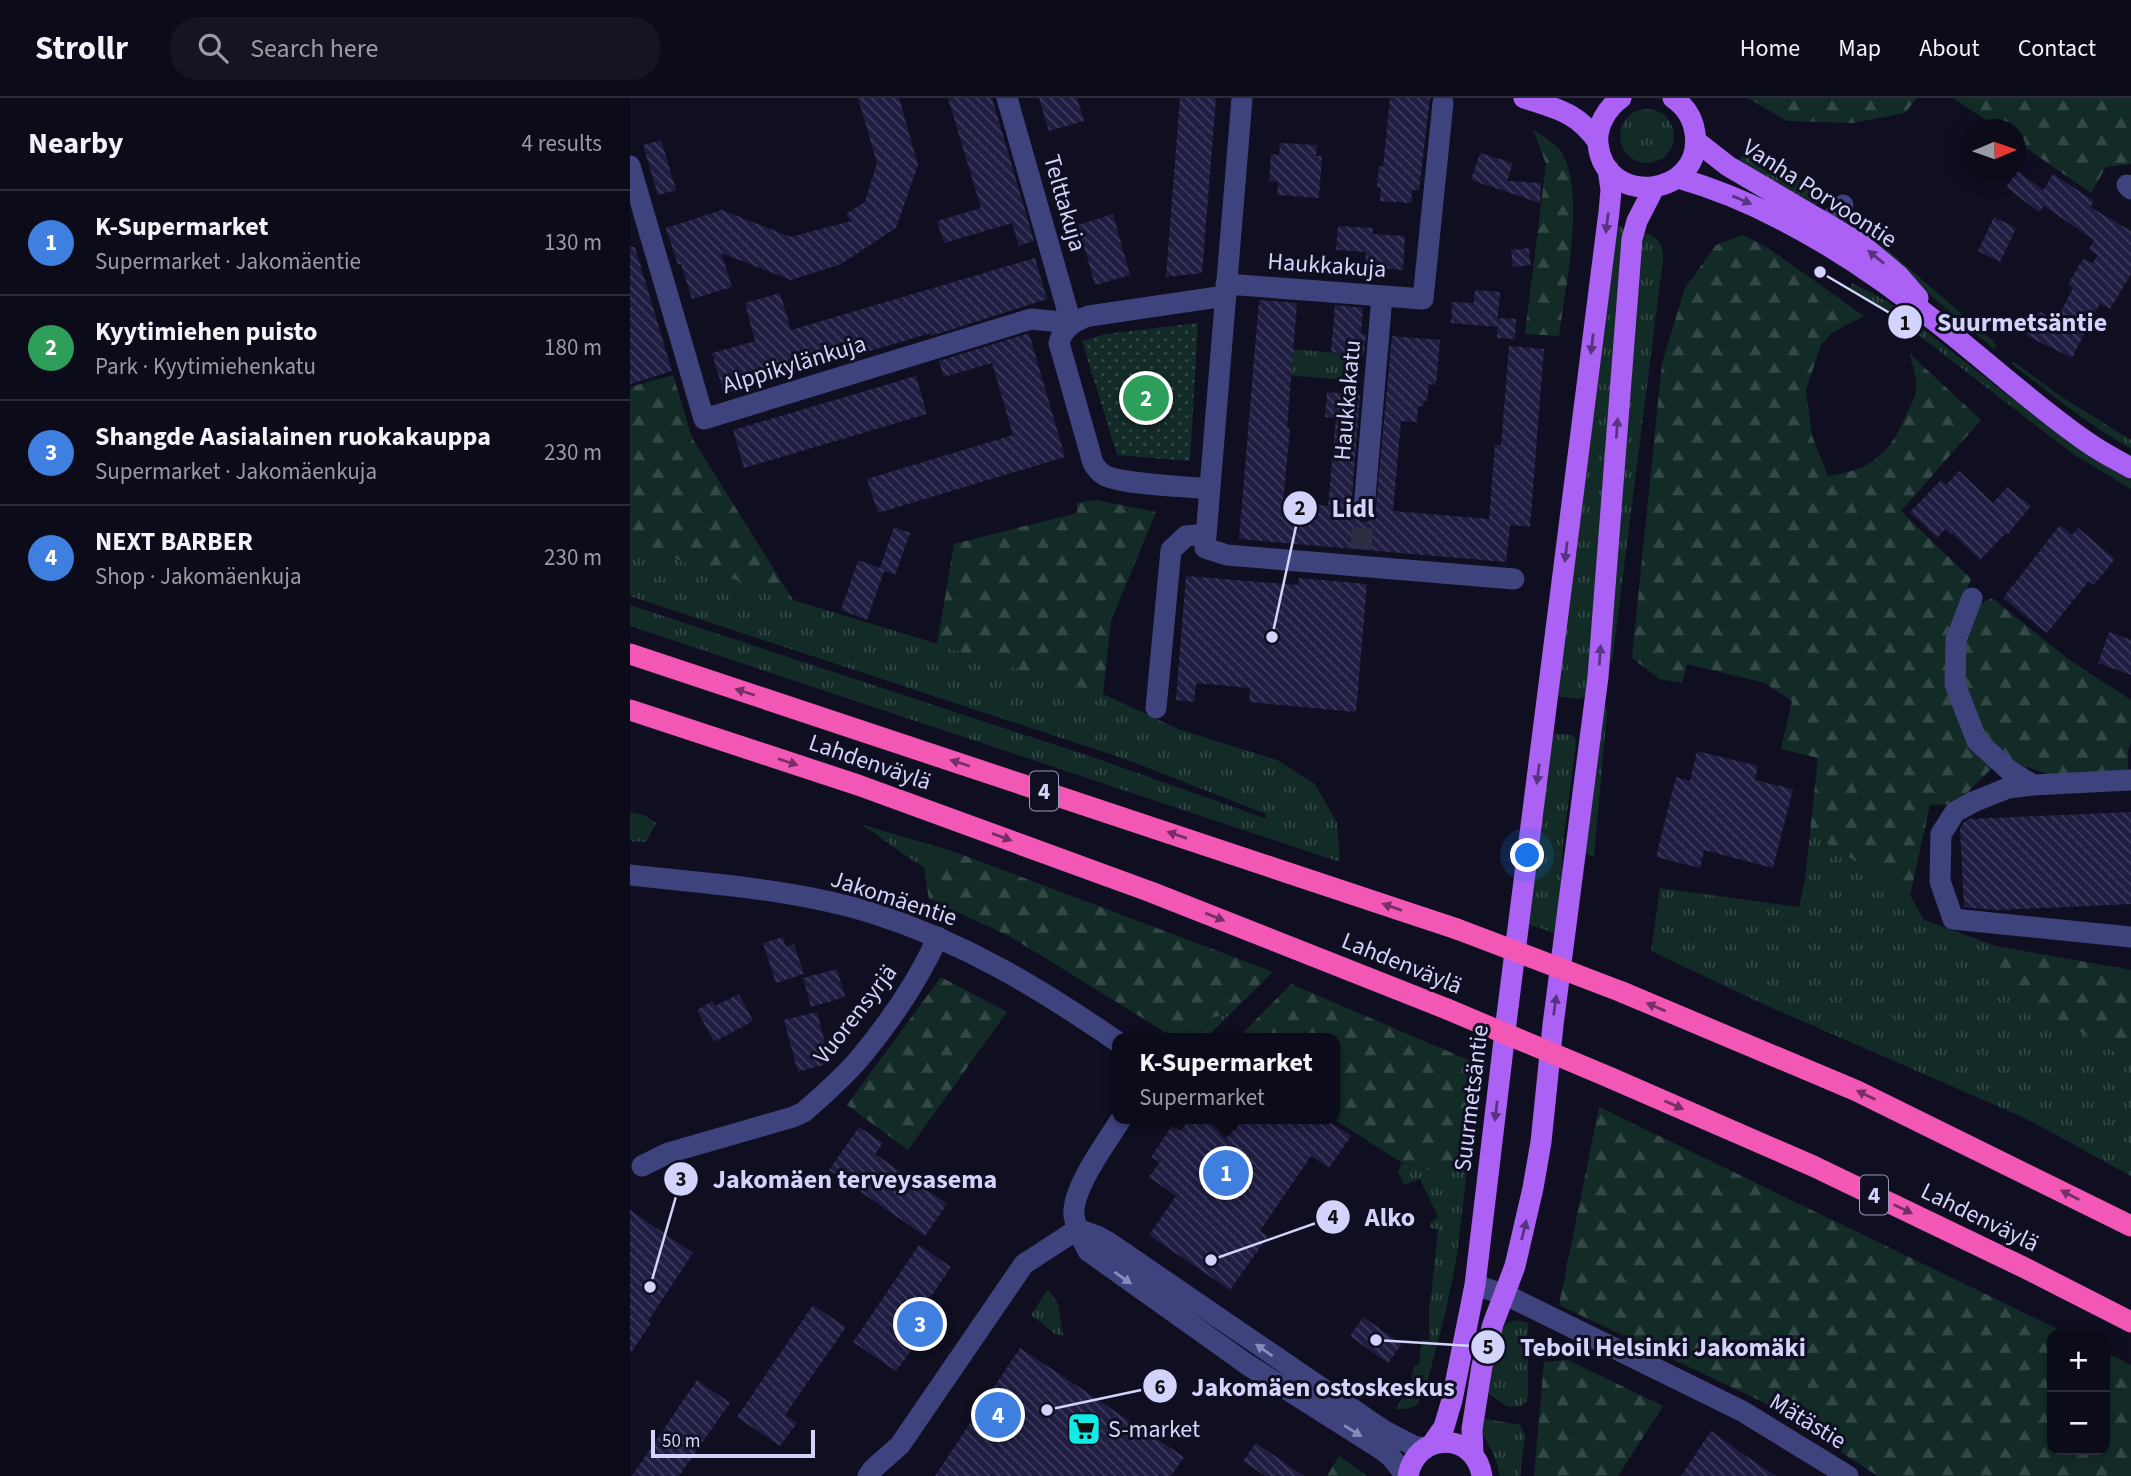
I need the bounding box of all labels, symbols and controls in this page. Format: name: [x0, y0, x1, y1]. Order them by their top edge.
search box: [170, 17, 660, 80]
text: Strollr: [35, 25, 128, 72]
icon: search: [194, 29, 232, 67]
text: Search here: [250, 30, 378, 67]
text: Home: [1740, 31, 1800, 66]
text: Map: [1838, 31, 1881, 66]
text: About: [1919, 31, 1980, 66]
text: Contact: [2018, 31, 2096, 66]
north arrow: [1963, 119, 2026, 182]
text: Nearby: [28, 122, 123, 165]
text: 4 results: [522, 127, 602, 160]
street label: Vanha Porvoontie: [1735, 130, 1904, 257]
street label: Telttakuja: [1034, 151, 1095, 256]
one-way arrow: [1732, 195, 1753, 206]
text: K-Supermarket: [95, 208, 269, 245]
one-way arrow: [1602, 212, 1613, 234]
text: 1: [45, 226, 57, 259]
text: 130 m: [544, 226, 602, 259]
street label: Haukkakuja: [1266, 244, 1388, 287]
text: Supermarket · Jakomäentie: [95, 245, 361, 278]
one-way arrow: [1868, 250, 1885, 265]
callout: Suurmetsäntie: [1887, 299, 2121, 346]
text: Suurmetsäntie: [1937, 304, 2107, 341]
text: 1: [1899, 308, 1911, 338]
text: Kyytimiehen puisto: [95, 313, 317, 350]
street label: Alppikylänkuja: [718, 326, 870, 403]
text: 2: [45, 331, 57, 364]
text: 180 m: [544, 331, 602, 364]
one-way arrow: [1587, 333, 1598, 355]
street label: Haukkakatu: [1325, 338, 1370, 462]
text: Park · Kyytimiehenkatu: [95, 350, 316, 383]
pin: 2: [1123, 372, 1169, 424]
one-way arrow: [1612, 417, 1623, 439]
text: Shangde Aasialainen ruokakauppa: [95, 418, 491, 455]
text: 3: [45, 436, 57, 469]
text: 230 m: [544, 436, 602, 469]
text: Supermarket · Jakomäenkuja: [95, 455, 377, 488]
callout: Lidl: [1283, 484, 1388, 531]
text: Lidl: [1332, 490, 1375, 527]
text: 2: [1294, 493, 1306, 523]
text: NEXT BARBER: [95, 523, 253, 560]
text: 4: [45, 541, 57, 574]
text: 230 m: [544, 541, 602, 574]
one-way arrow: [1561, 541, 1572, 563]
text: Shop · Jakomäenkuja: [95, 560, 302, 593]
one-way arrow: [1595, 644, 1606, 666]
one-way arrow: [734, 686, 755, 697]
street label: Lahdenväylä: [804, 725, 936, 800]
one-way arrow: [778, 757, 799, 767]
one-way arrow: [950, 758, 971, 768]
one-way arrow: [1533, 763, 1544, 785]
road number: 4: [1030, 772, 1058, 810]
one-way arrow: [1166, 829, 1187, 839]
one-way arrow: [992, 832, 1013, 843]
your location: [1510, 838, 1544, 872]
street label: Jakomäentie: [826, 862, 962, 935]
one-way arrow: [1381, 902, 1402, 912]
one-way arrow: [1205, 912, 1226, 923]
street label: Lahdenväylä: [1336, 923, 1467, 1004]
street label: Vuorensyrjä: [805, 957, 906, 1072]
one-way arrow: [1550, 994, 1561, 1016]
one-way arrow: [1646, 1001, 1667, 1012]
street label: Suurmetsäntie: [1445, 1023, 1498, 1174]
popup: [1112, 1033, 1340, 1124]
text: K-Supermarket: [1139, 1044, 1313, 1081]
text: Supermarket: [1139, 1081, 1265, 1114]
one-way arrow: [1856, 1090, 1876, 1101]
one-way arrow: [1664, 1099, 1684, 1111]
one-way arrow: [1490, 1100, 1501, 1122]
pin: 1: [1203, 1147, 1249, 1199]
callout: Jakomäen terveysasema: [664, 1155, 1011, 1202]
text: Jakomäen terveysasema: [713, 1161, 997, 1198]
text: 3: [675, 1164, 687, 1194]
street label: Lahdenväylä: [1915, 1174, 2045, 1261]
road number: 4: [1860, 1176, 1888, 1214]
one-way arrow: [2060, 1190, 2080, 1201]
callout: Alko: [1316, 1193, 1429, 1240]
text: Alko: [1364, 1199, 1415, 1236]
text: 4: [1327, 1202, 1339, 1232]
one-way arrow: [1893, 1204, 1913, 1215]
one-way arrow: [1519, 1219, 1530, 1241]
one-way arrow: [1114, 1271, 1132, 1285]
pin: 3: [897, 1298, 943, 1350]
callout: Teboil Helsinki Jakomäki: [1471, 1324, 1820, 1371]
text: Teboil Helsinki Jakomäki: [1520, 1329, 1806, 1366]
map controls: [2047, 1329, 2110, 1455]
button: +: [2047, 1329, 2110, 1392]
text: 5: [1482, 1332, 1494, 1362]
one-way arrow: [1255, 1343, 1273, 1357]
callout: Jakomäen ostoskeskus: [1142, 1363, 1469, 1410]
text: Jakomäen ostoskeskus: [1191, 1369, 1455, 1406]
text: 6: [1154, 1372, 1166, 1402]
street label: Mätästie: [1763, 1385, 1853, 1458]
pin: 4: [975, 1389, 1021, 1441]
button: −: [2047, 1392, 2110, 1455]
supermarket icon: S-market: [1065, 1410, 1103, 1448]
place label: S-market: [1108, 1412, 1200, 1447]
one-way arrow: [1343, 1425, 1362, 1438]
scale bar: [651, 1427, 816, 1459]
text: 50 m: [662, 1428, 700, 1455]

